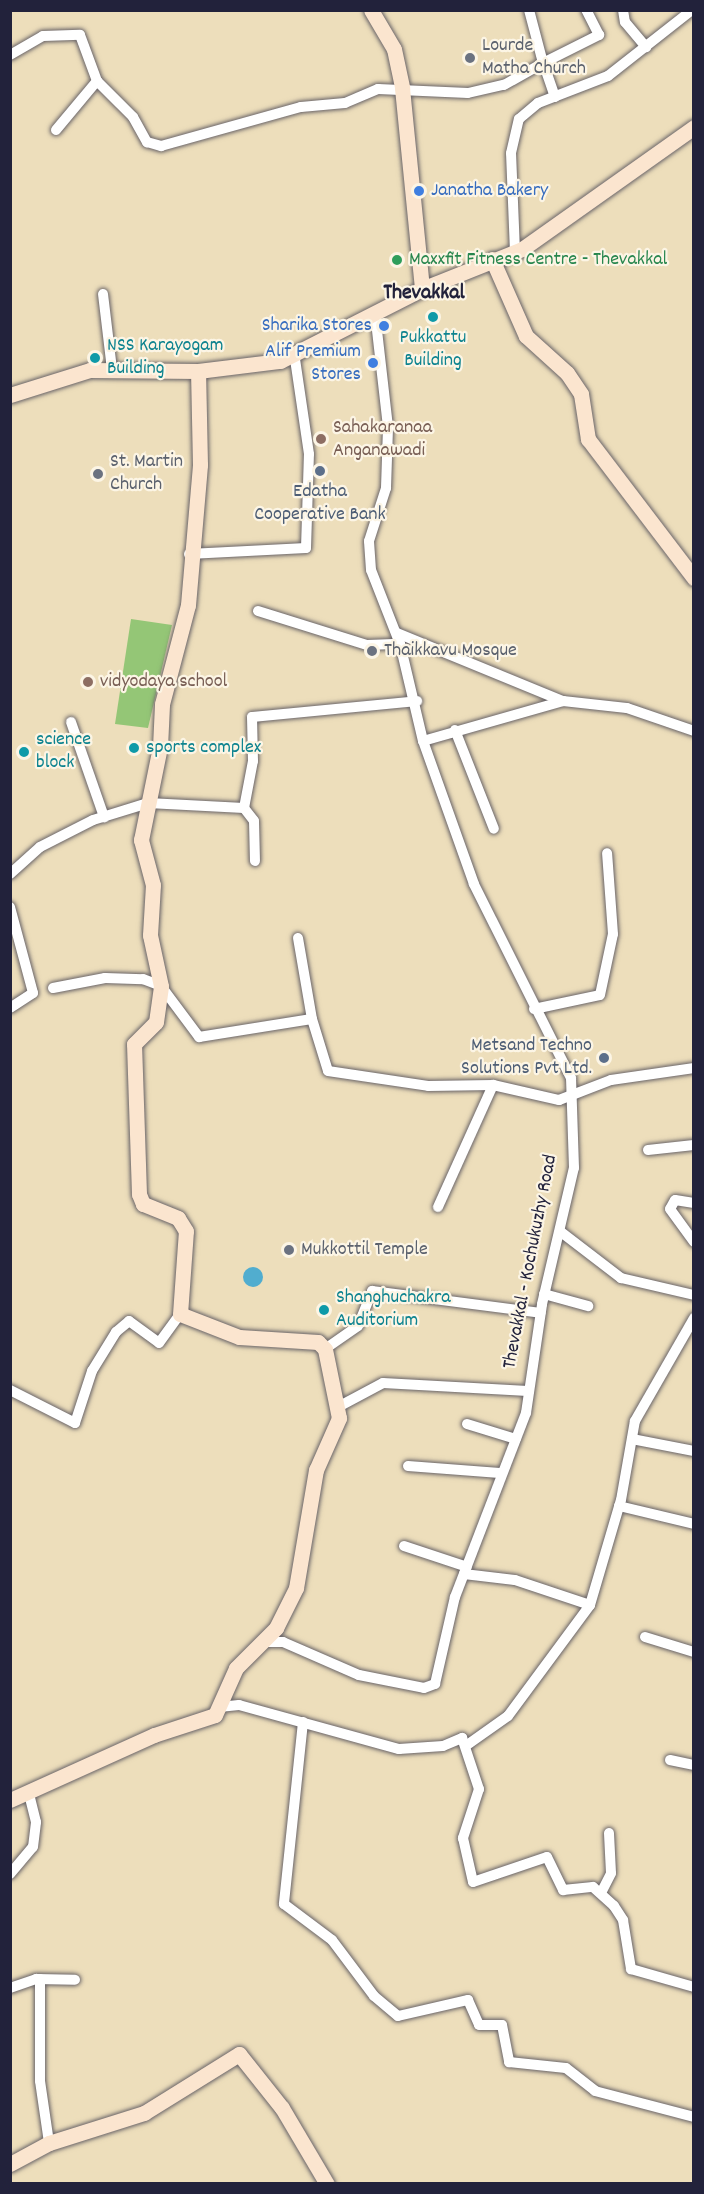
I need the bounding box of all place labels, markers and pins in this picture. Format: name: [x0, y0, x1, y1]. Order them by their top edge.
place label: Lourde Matha Church: [482, 34, 586, 81]
marker: Lourde Matha Church: [463, 51, 477, 65]
place label: Janatha Bakery: [431, 179, 548, 203]
marker: Janatha Bakery: [412, 184, 426, 198]
place label: Maxxfit Fitness Centre - Thevakkal: [409, 248, 667, 272]
marker: Maxxfit Fitness Centre - Thevakkal: [390, 253, 404, 267]
marker: Pukkattu Building: [426, 310, 440, 324]
place label: Sharika Stores: [262, 314, 372, 338]
marker: Sharika Stores: [377, 319, 391, 333]
place label: Pukkattu Building: [400, 326, 466, 373]
place label: NSS Karayogam Building: [107, 334, 223, 381]
place label: Alif Premium Stores: [265, 340, 361, 387]
marker: NSS Karayogam Building: [88, 351, 102, 365]
marker: Alif Premium Stores: [366, 356, 380, 370]
place label: Sahakaranaa Anganawadi: [333, 416, 432, 463]
marker: Sahakaranaa Anganawadi: [314, 432, 328, 446]
place label: St. Martin Church: [110, 450, 183, 497]
marker: Edatha Cooperative Bank: [313, 464, 327, 478]
marker: St. Martin Church: [91, 467, 105, 481]
place label: Edatha Cooperative Bank: [254, 480, 386, 527]
place label: Thaikkavu Mosque: [384, 639, 517, 663]
marker: Thaikkavu Mosque: [365, 644, 379, 658]
place label: vidyodaya school: [100, 670, 227, 694]
marker: vidyodaya school: [81, 675, 95, 689]
place label: science block: [36, 728, 91, 775]
place label: sports complex: [146, 736, 261, 760]
marker: sports complex: [127, 741, 141, 755]
marker: science block: [17, 745, 31, 759]
place label: Metsand Techno Solutions Pvt Ltd.: [461, 1034, 592, 1081]
marker: Metsand Techno Solutions Pvt Ltd.: [597, 1051, 611, 1065]
place label: Mukkottil Temple: [301, 1238, 428, 1262]
marker: Mukkottil Temple: [282, 1243, 296, 1257]
place label: Shanghuchakra Auditorium: [336, 1286, 451, 1333]
marker: Shanghuchakra Auditorium: [317, 1303, 331, 1317]

